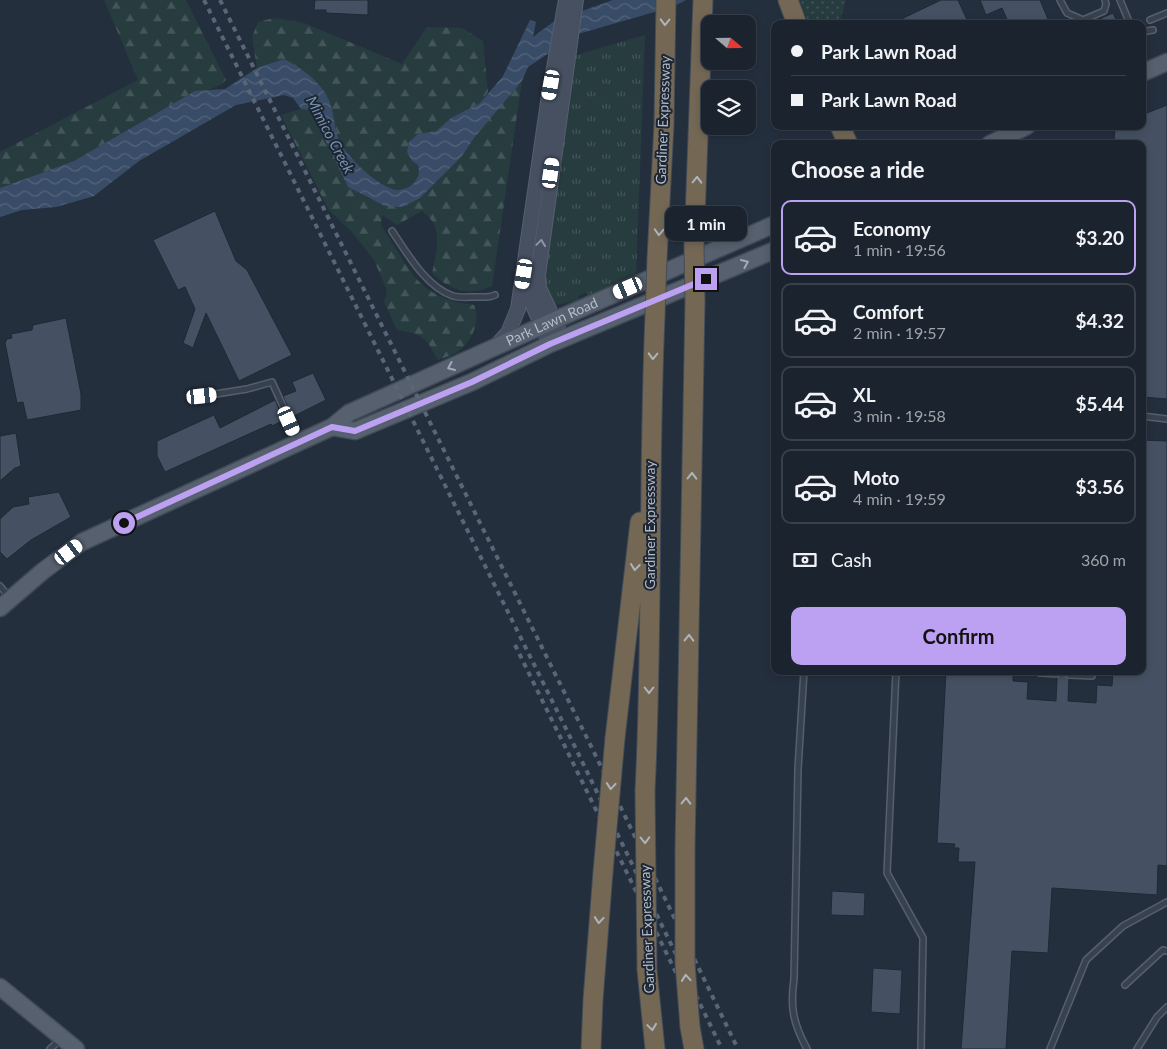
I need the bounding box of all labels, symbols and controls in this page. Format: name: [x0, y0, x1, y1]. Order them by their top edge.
north arrow: [701, 15, 756, 70]
map controls: [701, 15, 756, 135]
one-way arrow: [660, 18, 671, 26]
text: Park Lawn Road: [821, 40, 957, 63]
street label: Gardiner Expressway: [652, 54, 673, 185]
car: [541, 69, 560, 101]
button: layers: [701, 80, 756, 135]
text: Park Lawn Road: [821, 88, 957, 111]
water label: Mimico Creek: [303, 93, 359, 177]
text: Choose a ride: [791, 156, 925, 183]
car: [541, 157, 560, 189]
one-way arrow: [691, 176, 702, 184]
callout: 1 min: [665, 206, 747, 242]
text: 1 min: [686, 214, 726, 233]
icon: car: [793, 215, 838, 260]
text: Economy: [853, 217, 931, 240]
text: $3.20: [1075, 226, 1124, 249]
one-way arrow: [653, 229, 664, 237]
one-way arrow: [535, 239, 546, 247]
text: 1 min · 19:56: [853, 240, 946, 259]
car: [514, 258, 533, 290]
one-way arrow: [740, 258, 749, 269]
route end: [695, 268, 717, 290]
car: [611, 275, 644, 301]
street label: Park Lawn Road: [503, 293, 600, 349]
icon: car: [793, 298, 838, 343]
text: Comfort: [853, 300, 924, 323]
text: $4.32: [1075, 309, 1124, 332]
text: 2 min · 19:57: [853, 323, 946, 342]
one-way arrow: [648, 352, 659, 360]
one-way arrow: [447, 361, 456, 372]
icon: car: [793, 381, 838, 426]
text: XL: [853, 383, 876, 406]
car: [186, 387, 217, 405]
text: $5.44: [1075, 392, 1124, 415]
car: [276, 404, 301, 438]
text: 3 min · 19:58: [853, 406, 946, 425]
street label: Gardiner Expressway: [641, 460, 658, 589]
icon: car: [793, 464, 838, 509]
text: Moto: [853, 466, 899, 489]
one-way arrow: [686, 471, 697, 479]
text: $3.56: [1075, 475, 1124, 498]
text: 4 min · 19:59: [853, 489, 946, 508]
route start: [113, 512, 135, 534]
car: [52, 537, 85, 567]
icon: cash: [791, 546, 819, 574]
text: Cash: [831, 548, 872, 571]
text: 360 m: [1081, 550, 1126, 569]
one-way arrow: [630, 563, 641, 571]
button: Confirm: [791, 607, 1126, 665]
one-way arrow: [684, 634, 694, 642]
one-way arrow: [644, 687, 654, 695]
one-way arrow: [605, 783, 616, 791]
one-way arrow: [681, 796, 691, 804]
one-way arrow: [640, 836, 650, 844]
street label: Gardiner Expressway: [636, 864, 657, 994]
one-way arrow: [594, 917, 605, 925]
one-way arrow: [681, 974, 692, 982]
one-way arrow: [646, 1023, 657, 1031]

